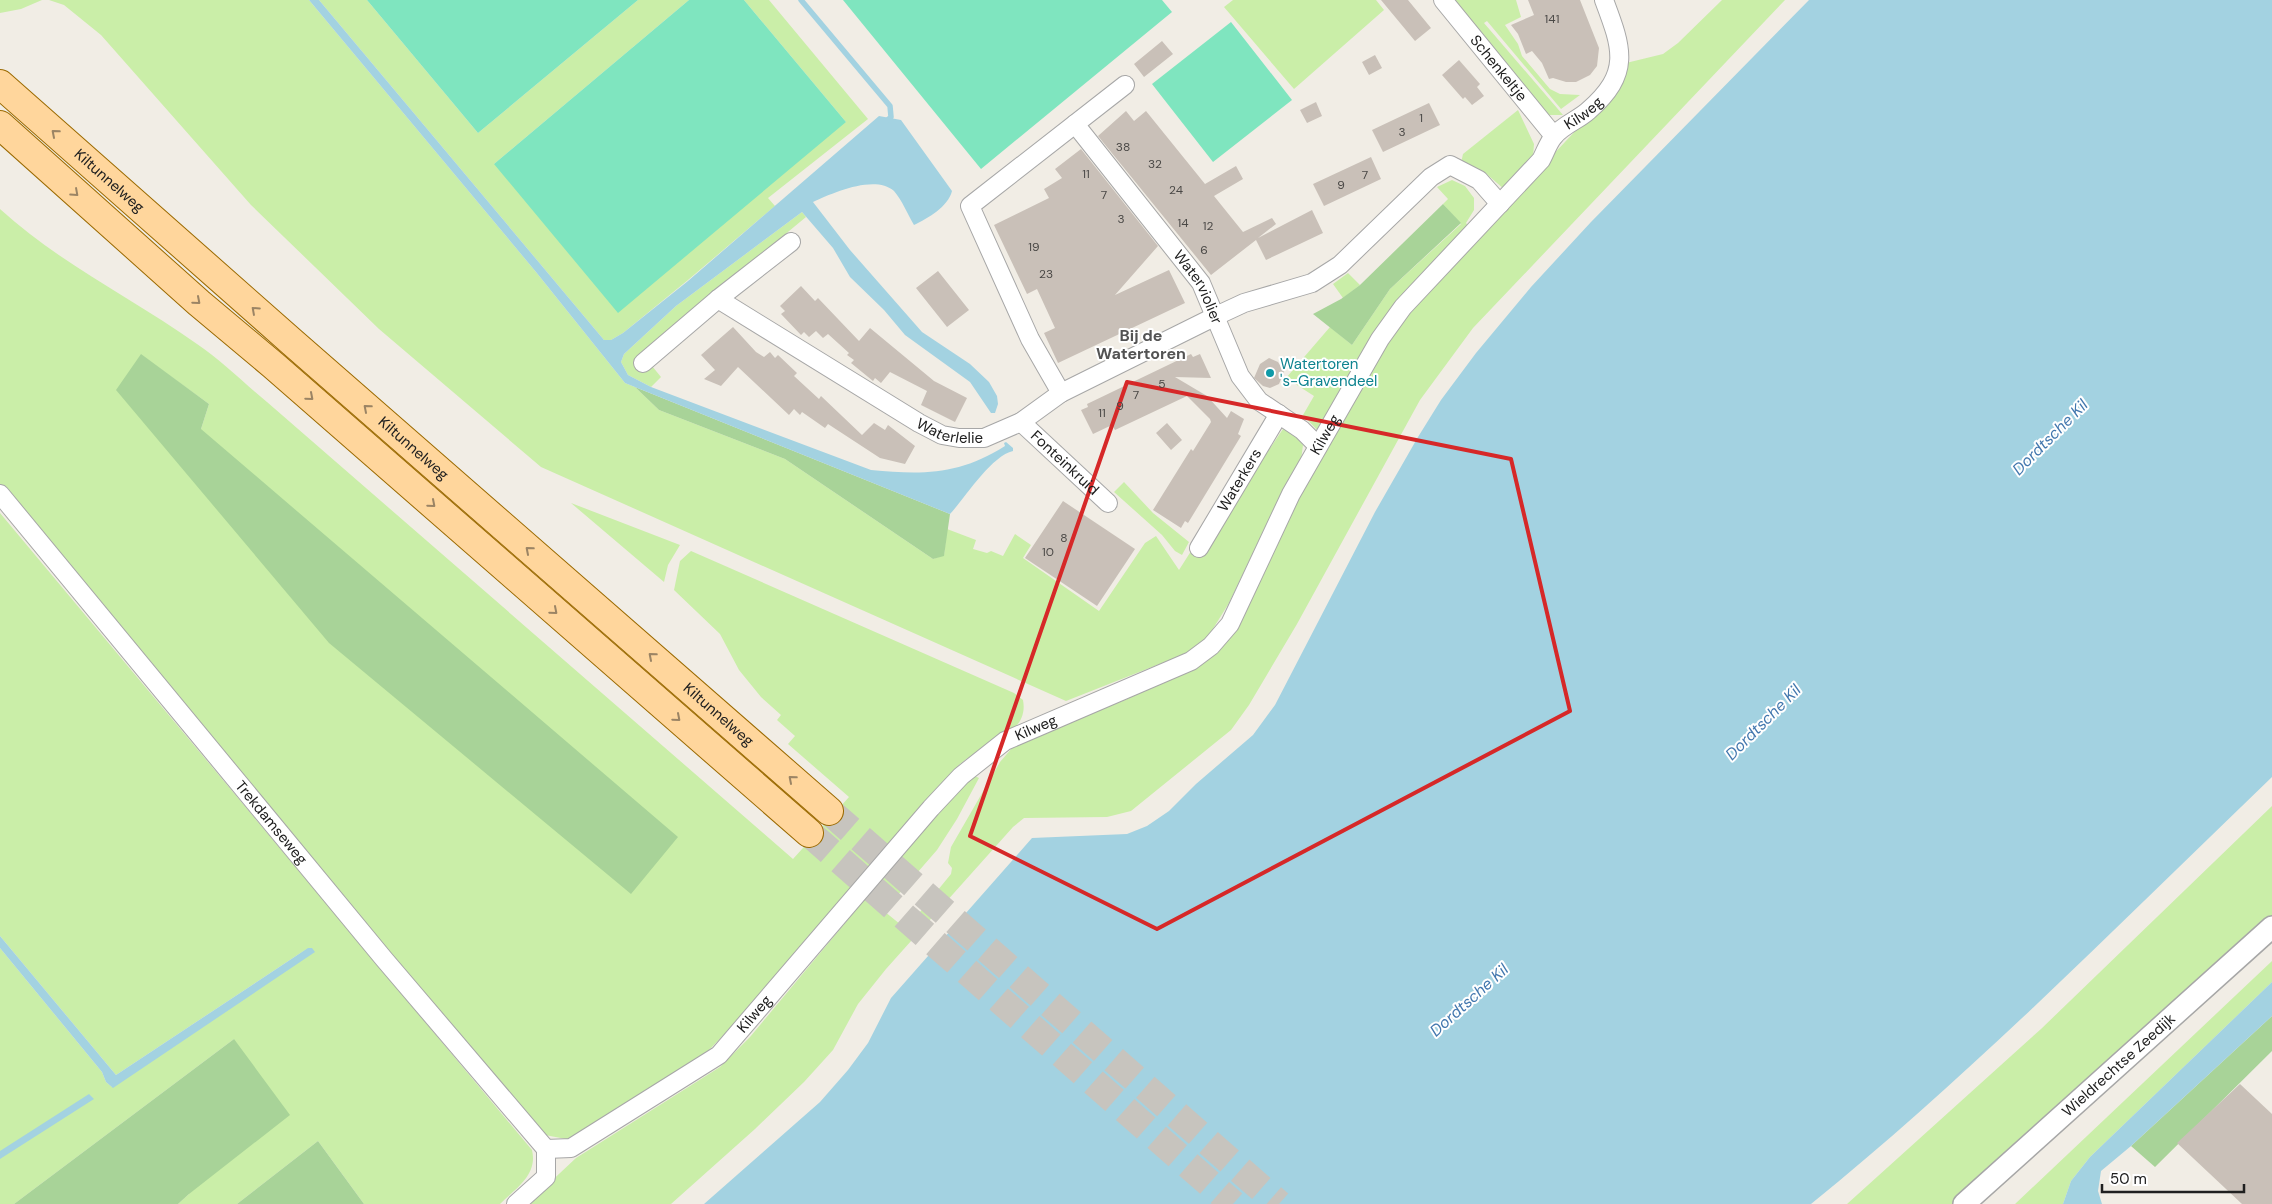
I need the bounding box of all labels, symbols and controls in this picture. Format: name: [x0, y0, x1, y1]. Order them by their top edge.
house number: 141: [1545, 11, 1559, 27]
street label: Schenkeltje: [1466, 31, 1532, 106]
street label: Kilweg: [1560, 92, 1607, 134]
house number: 1: [1419, 110, 1423, 126]
house number: 3: [1398, 124, 1406, 140]
one-way arrow: [51, 129, 60, 138]
house number: 38: [1116, 139, 1130, 155]
street label: Kiltunnelweg: [70, 144, 149, 217]
house number: 32: [1148, 156, 1162, 172]
house number: 11: [1082, 166, 1090, 182]
house number: 7: [1362, 167, 1368, 183]
house number: 9: [1337, 177, 1345, 193]
house number: 24: [1169, 182, 1183, 198]
one-way arrow: [69, 187, 78, 196]
house number: 7: [1101, 187, 1107, 203]
house number: 3: [1117, 211, 1125, 227]
house number: 14: [1177, 215, 1189, 231]
house number: 12: [1203, 218, 1213, 234]
house number: 19: [1028, 239, 1040, 255]
house number: 6: [1200, 242, 1208, 258]
street label: Waterviolier: [1169, 246, 1227, 328]
house number: 23: [1039, 266, 1053, 282]
one-way arrow: [191, 295, 200, 304]
one-way arrow: [252, 307, 261, 316]
district label: Bij de Watertoren: [1096, 325, 1186, 364]
place label: Watertoren 's-Gravendeel: [1280, 354, 1377, 391]
marker: Watertoren 's-Gravendeel: [1264, 367, 1276, 379]
house number: 5: [1158, 376, 1166, 392]
house number: 7: [1133, 387, 1139, 403]
one-way arrow: [304, 391, 313, 400]
water label: Dordtsche Kil: [2008, 394, 2093, 479]
house number: 9: [1116, 398, 1124, 414]
one-way arrow: [364, 405, 373, 414]
house number: 11: [1098, 405, 1106, 421]
street label: Kilweg: [1306, 411, 1345, 459]
street label: Kiltunnelweg: [374, 412, 453, 484]
street label: Waterlelie: [913, 413, 983, 448]
street label: Fonteinkruid: [1026, 426, 1103, 500]
street label: Waterkers: [1213, 445, 1266, 515]
one-way arrow: [426, 498, 435, 507]
house number: 8: [1060, 530, 1068, 546]
house number: 10: [1042, 544, 1054, 560]
one-way arrow: [526, 546, 535, 555]
one-way arrow: [549, 605, 558, 614]
one-way arrow: [648, 653, 657, 662]
street label: Kiltunnelweg: [679, 678, 758, 751]
water label: Dordtsche Kil: [1721, 679, 1806, 764]
street label: Kilweg: [1012, 710, 1060, 746]
one-way arrow: [671, 712, 680, 721]
street label: Trekdamseweg: [231, 776, 312, 869]
one-way arrow: [789, 776, 798, 784]
water label: Dordtsche Kil: [1425, 959, 1513, 1041]
street label: Kilweg: [732, 991, 776, 1037]
street label: Wieldrechtse Zeedijk: [2058, 1008, 2180, 1121]
scale bar: [2102, 1162, 2244, 1194]
text: 50 m: [2110, 1169, 2147, 1189]

